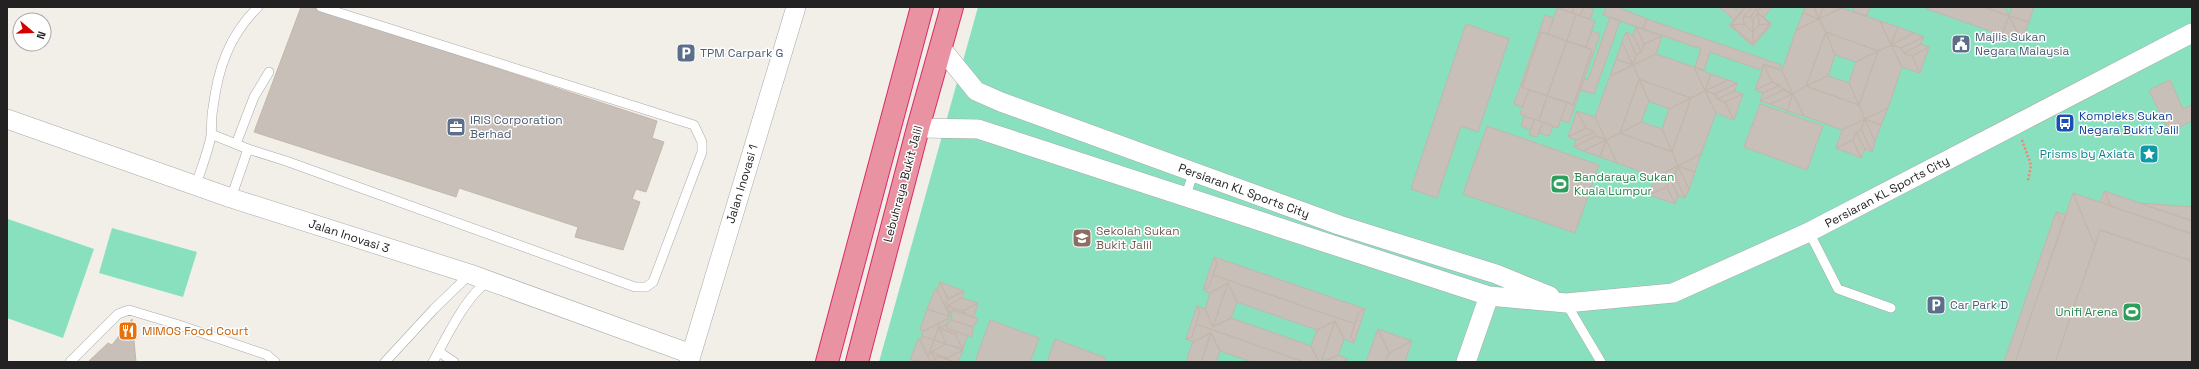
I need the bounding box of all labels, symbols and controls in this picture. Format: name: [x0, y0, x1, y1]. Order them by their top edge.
north arrow: [12, 12, 52, 52]
text: N: [34, 29, 49, 41]
place label: Majlis Sukan Negara Malaysia: [1975, 29, 2070, 59]
public building icon: Majlis Sukan Negara Malaysia: [1950, 33, 1972, 55]
parking icon: TPM Carpark G: [675, 42, 697, 64]
place label: TPM Carpark G: [700, 45, 784, 61]
place label: Kompleks Sukan Negara Bukit Jalil: [2079, 108, 2179, 138]
place label: IRIS Corporation Berhad: [470, 112, 563, 142]
bus stop icon: Kompleks Sukan Negara Bukit Jalil: [2054, 112, 2076, 134]
office icon: IRIS Corporation Berhad: [445, 116, 467, 138]
street label: Lebuhraya Bukit Jalil: [880, 124, 926, 244]
street label: Jalan Inovasi 1: [722, 142, 762, 226]
place icon: Prisms by Axiata: [2138, 143, 2160, 165]
place label: Prisms by Axiata: [2040, 146, 2135, 162]
street label: Persiaran KL Sports City: [1822, 152, 1952, 232]
street label: Persiaran KL Sports City: [1176, 160, 1312, 222]
place label: Bandaraya Sukan Kuala Lumpur: [1574, 169, 1674, 199]
sports icon: Bandaraya Sukan Kuala Lumpur: [1549, 173, 1571, 195]
street label: Jalan Inovasi 3: [306, 215, 392, 257]
place label: Sekolah Sukan Bukit Jalil: [1096, 223, 1180, 253]
school or university icon: Sekolah Sukan Bukit Jalil: [1071, 227, 1093, 249]
parking icon: Car Park D: [1925, 294, 1947, 316]
place label: Car Park D: [1950, 297, 2008, 313]
sports icon: Unifi Arena: [2121, 301, 2143, 323]
place label: Unifi Arena: [2056, 304, 2118, 320]
restaurant icon: MIMOS Food Court: [117, 320, 139, 342]
place label: MIMOS Food Court: [142, 323, 249, 339]

